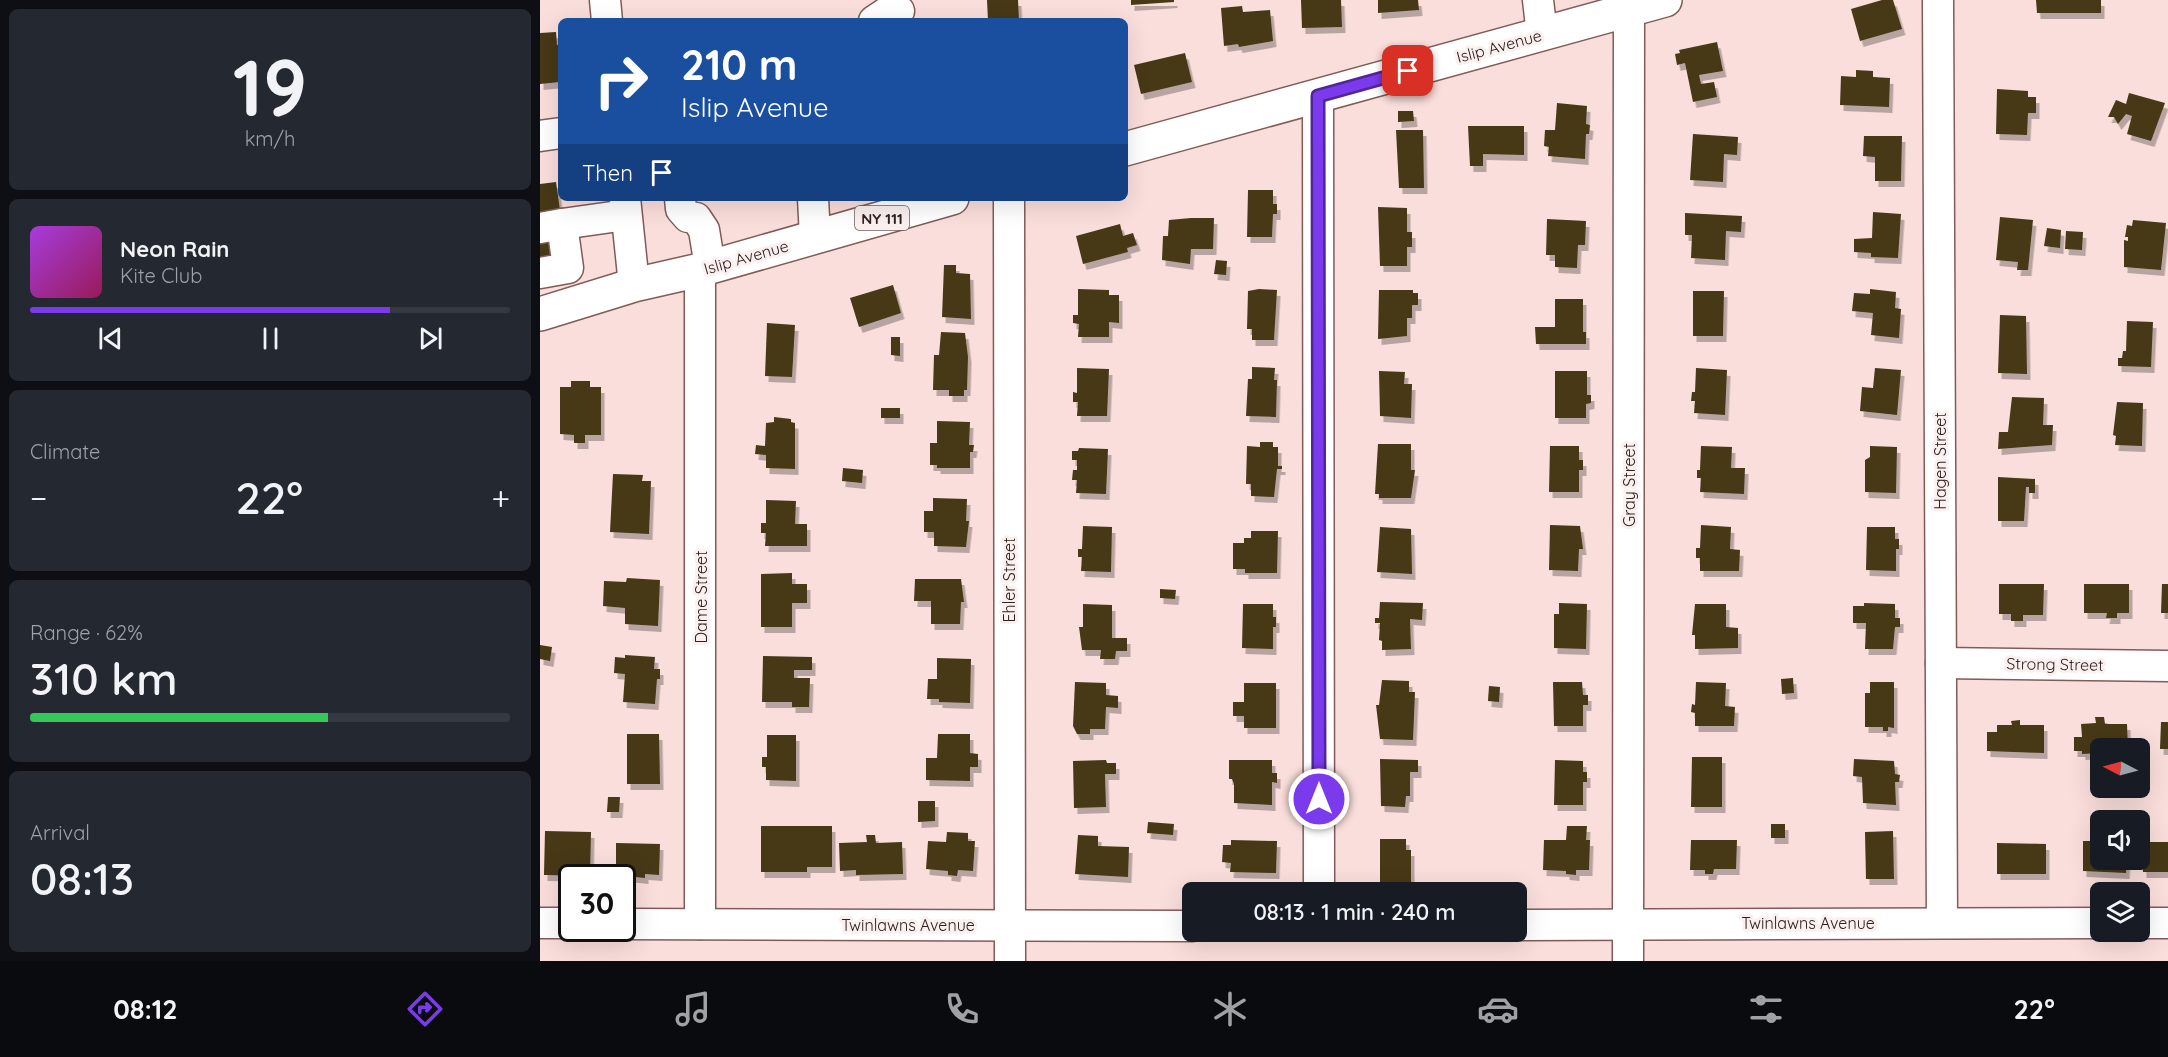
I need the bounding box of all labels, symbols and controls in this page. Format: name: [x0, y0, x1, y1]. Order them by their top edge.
street label: Islip Avenue: [1454, 25, 1544, 67]
text: 19: [233, 38, 307, 136]
text: 210 m: [681, 38, 798, 91]
icon: right: [582, 42, 660, 120]
pin: [1382, 45, 1433, 96]
icon: arrive: [1391, 54, 1424, 87]
text: Islip Avenue: [681, 90, 828, 124]
text: km/h: [245, 126, 295, 151]
icon: arrive: [645, 156, 678, 189]
text: Then: [582, 159, 633, 187]
road number: NY 111: [855, 206, 909, 230]
text: Neon Rain: [120, 235, 229, 263]
street label: Islip Avenue: [701, 235, 791, 279]
text: Kite Club: [120, 263, 202, 288]
icon: previous: [94, 322, 127, 355]
icon: pause: [254, 322, 287, 355]
icon: next: [414, 322, 447, 355]
street label: Hagen Street: [1930, 412, 1950, 510]
text: Climate: [30, 439, 100, 464]
street label: Gray Street: [1619, 443, 1639, 527]
text: 22°: [236, 469, 303, 525]
text: −: [30, 477, 47, 518]
text: +: [491, 477, 510, 518]
street label: Ehler Street: [999, 538, 1019, 623]
street label: Dame Street: [691, 551, 711, 643]
text: Range · 62%: [30, 620, 143, 645]
text: 310 km: [30, 650, 178, 706]
street label: Strong Street: [2006, 653, 2104, 675]
north arrow: [2090, 738, 2150, 798]
map controls: [2090, 738, 2150, 942]
position arrow: [1287, 767, 1351, 831]
button: sound: [2090, 810, 2150, 870]
text: Arrival: [30, 820, 90, 845]
text: 08:13: [30, 850, 134, 906]
speed limit sign: 30: [558, 864, 636, 942]
button: layers: [2090, 882, 2150, 942]
text: 08:13 · 1 min · 240 m: [1253, 898, 1456, 926]
street label: Twinlawns Avenue: [1741, 913, 1875, 933]
street label: Twinlawns Avenue: [841, 915, 975, 935]
icon: directions: [404, 988, 446, 1030]
icon: music: [672, 988, 714, 1030]
icon: phone: [941, 988, 983, 1030]
icon: climate: [1209, 988, 1251, 1030]
icon: car: [1477, 988, 1519, 1030]
icon: filters: [1745, 988, 1787, 1030]
text: 08:12: [113, 992, 178, 1026]
text: 22°: [2014, 992, 2055, 1026]

